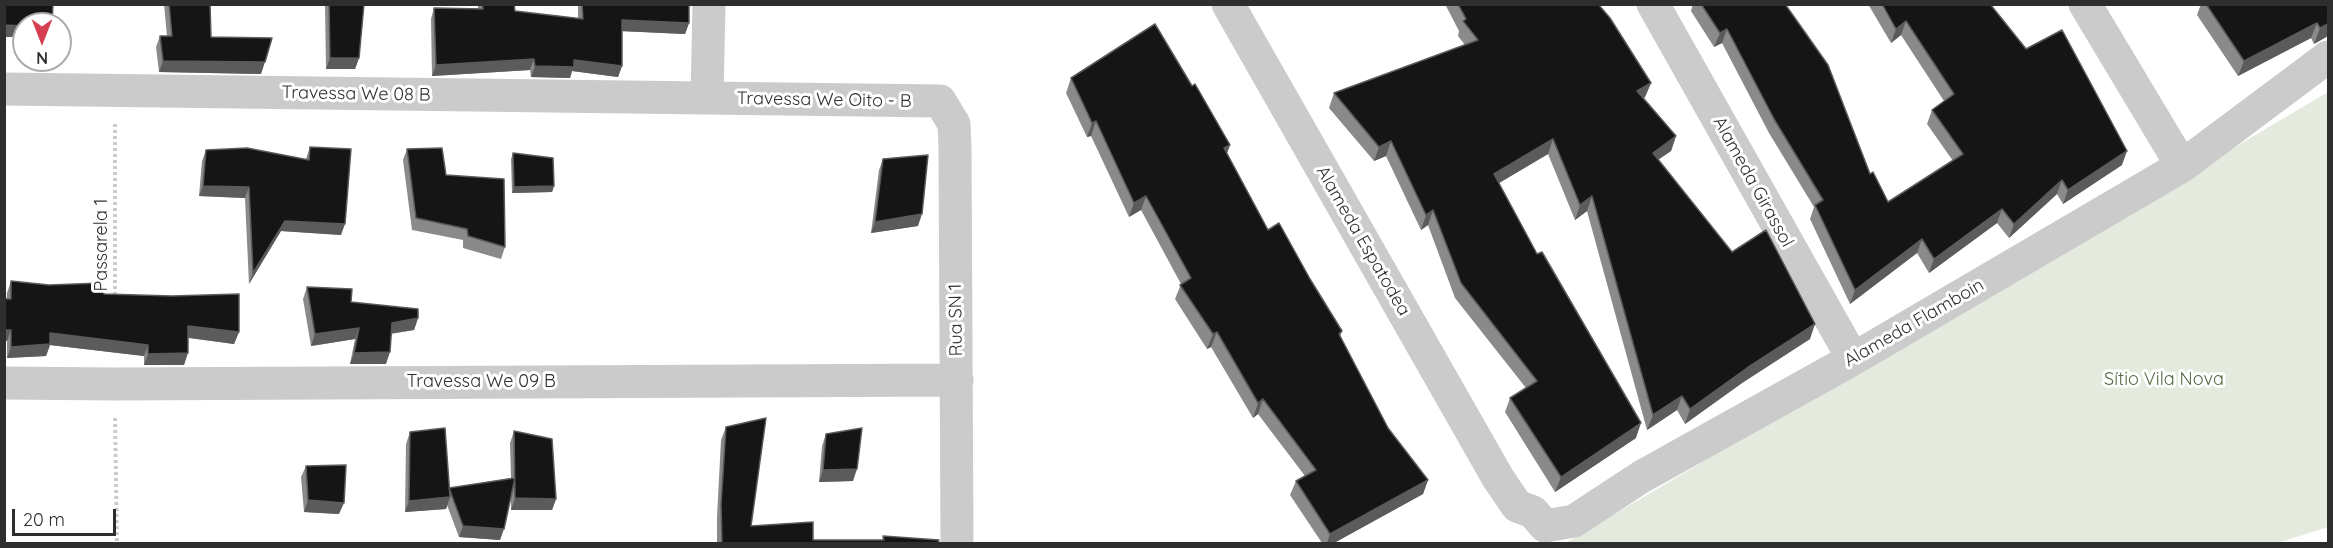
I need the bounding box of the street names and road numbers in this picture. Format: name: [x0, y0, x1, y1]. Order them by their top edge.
street label: Travessa We 08 B: [281, 82, 431, 106]
street label: Travessa We Oito - B: [736, 88, 912, 112]
street label: Alameda Girassol: [1708, 113, 1798, 251]
street label: Alameda Espatodea: [1311, 162, 1415, 320]
street label: Passarela 1: [91, 199, 113, 291]
street label: Alameda Flamboin: [1840, 274, 1988, 372]
street label: Rua SN 1: [945, 283, 967, 357]
street label: Travessa We 09 B: [406, 371, 556, 393]

